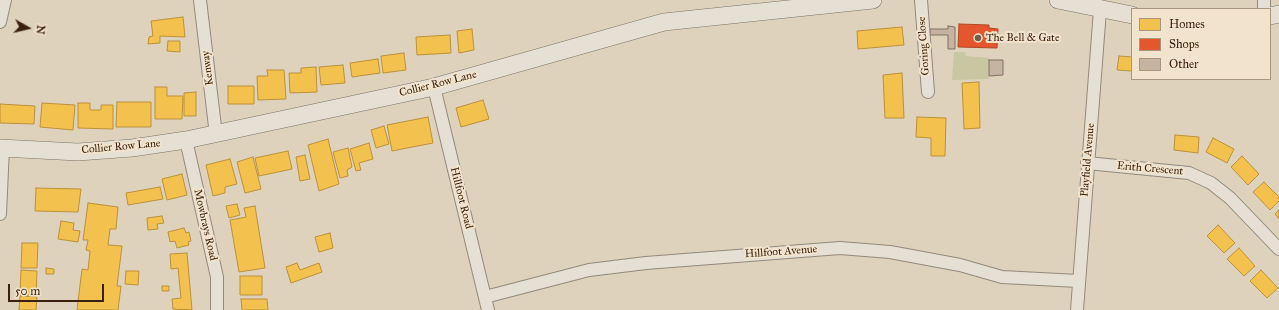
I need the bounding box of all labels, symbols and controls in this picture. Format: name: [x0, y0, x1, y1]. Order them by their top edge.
north arrow: [8, 8, 48, 48]
legend: [1131, 8, 1271, 80]
street label: Goring Close: [915, 16, 933, 76]
text: Homes: [1169, 17, 1205, 31]
text: N: [33, 24, 47, 35]
place label: The Bell & Gate: [986, 31, 1060, 45]
marker: The Bell & Gate: [973, 33, 983, 43]
text: Shops: [1169, 37, 1199, 51]
street label: Kenway: [199, 50, 217, 86]
text: Other: [1169, 57, 1199, 71]
street label: Collier Row Lane: [398, 68, 478, 100]
street label: Playfield Avenue: [1078, 123, 1098, 197]
street label: Collier Row Lane: [81, 137, 161, 157]
street label: Erith Crescent: [1116, 160, 1184, 178]
street label: Hillfoot Road: [447, 166, 475, 230]
street label: Mowbrays Road: [190, 188, 220, 262]
street label: Hillfoot Avenue: [744, 243, 818, 261]
scale bar: [10, 276, 106, 302]
text: 50 m: [15, 284, 40, 298]

